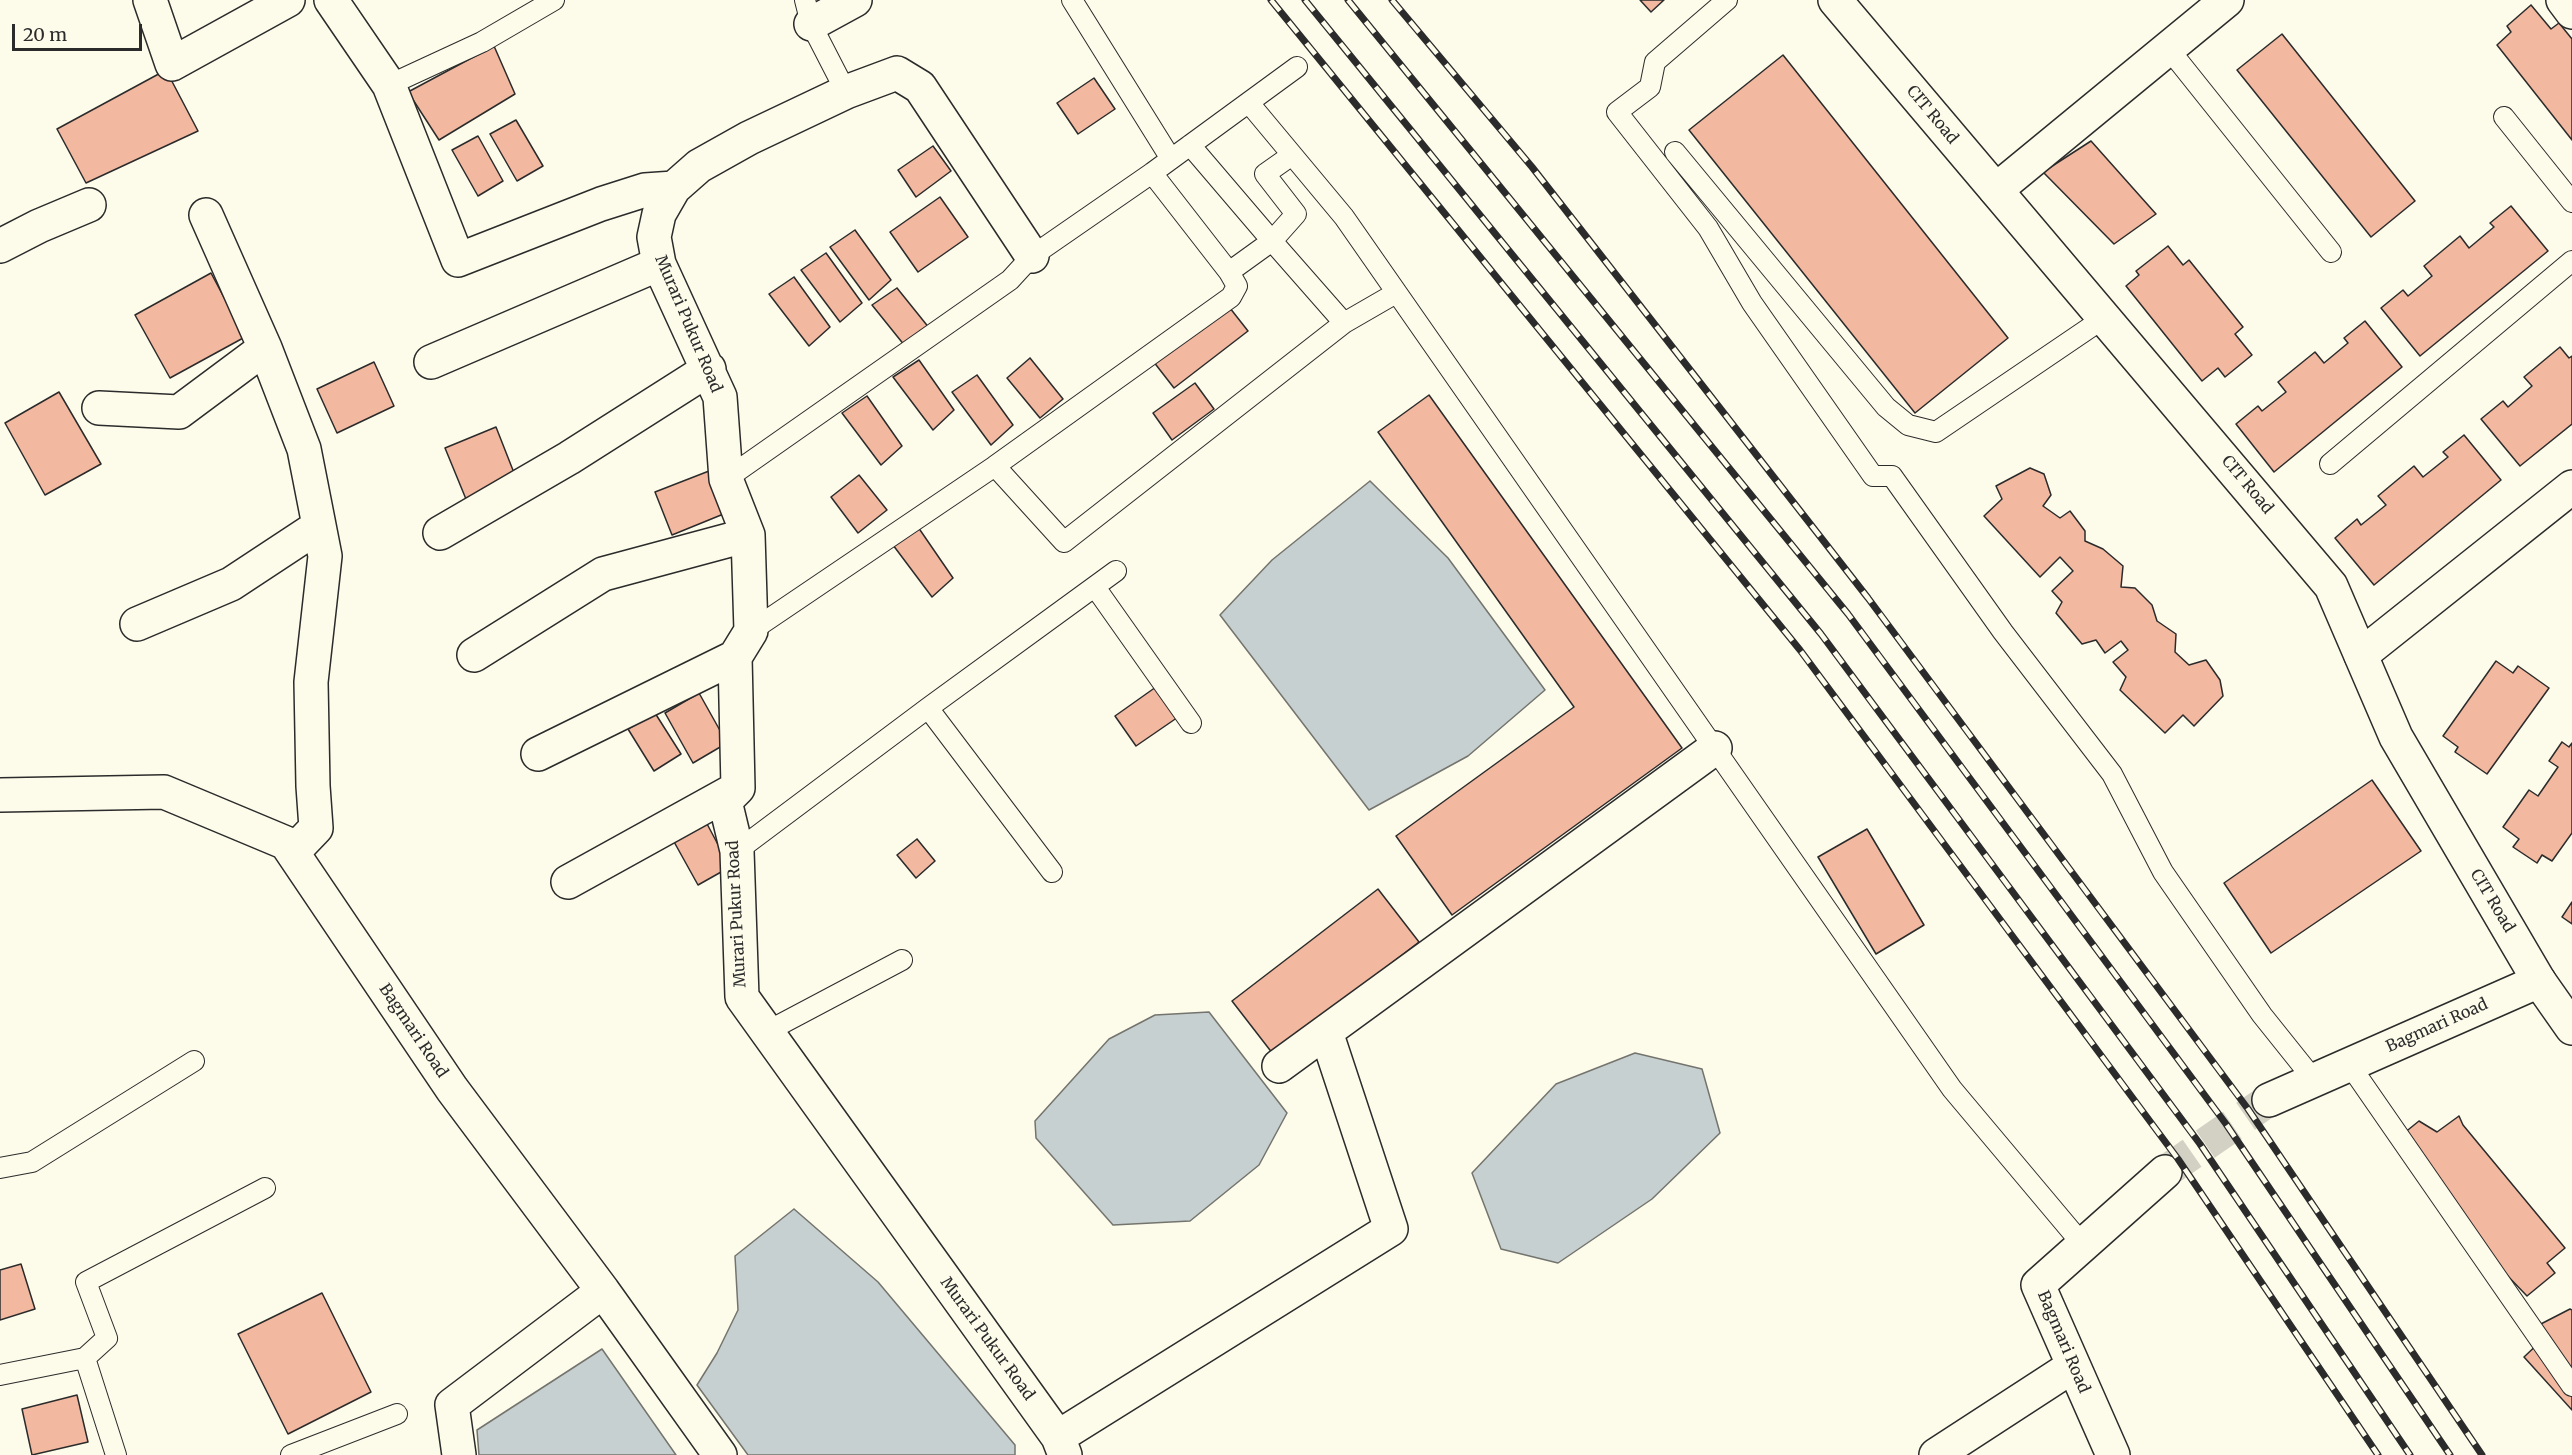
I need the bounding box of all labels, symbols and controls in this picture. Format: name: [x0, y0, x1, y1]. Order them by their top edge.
scale bar: [15, 12, 146, 50]
text: 20 m: [23, 23, 67, 46]
street label: CIT Road: [1902, 82, 1962, 148]
street label: Murari Pukur Road: [650, 252, 726, 396]
street label: CIT Road: [2217, 452, 2277, 518]
street label: Murari Pukur Road: [724, 840, 750, 988]
street label: CIT Road: [2466, 866, 2518, 936]
street label: Bagmari Road: [375, 980, 451, 1082]
street label: Bagmari Road: [2383, 995, 2491, 1057]
street label: Murari Pukur Road: [936, 1274, 1038, 1404]
street label: Bagmari Road: [2033, 1288, 2093, 1396]

